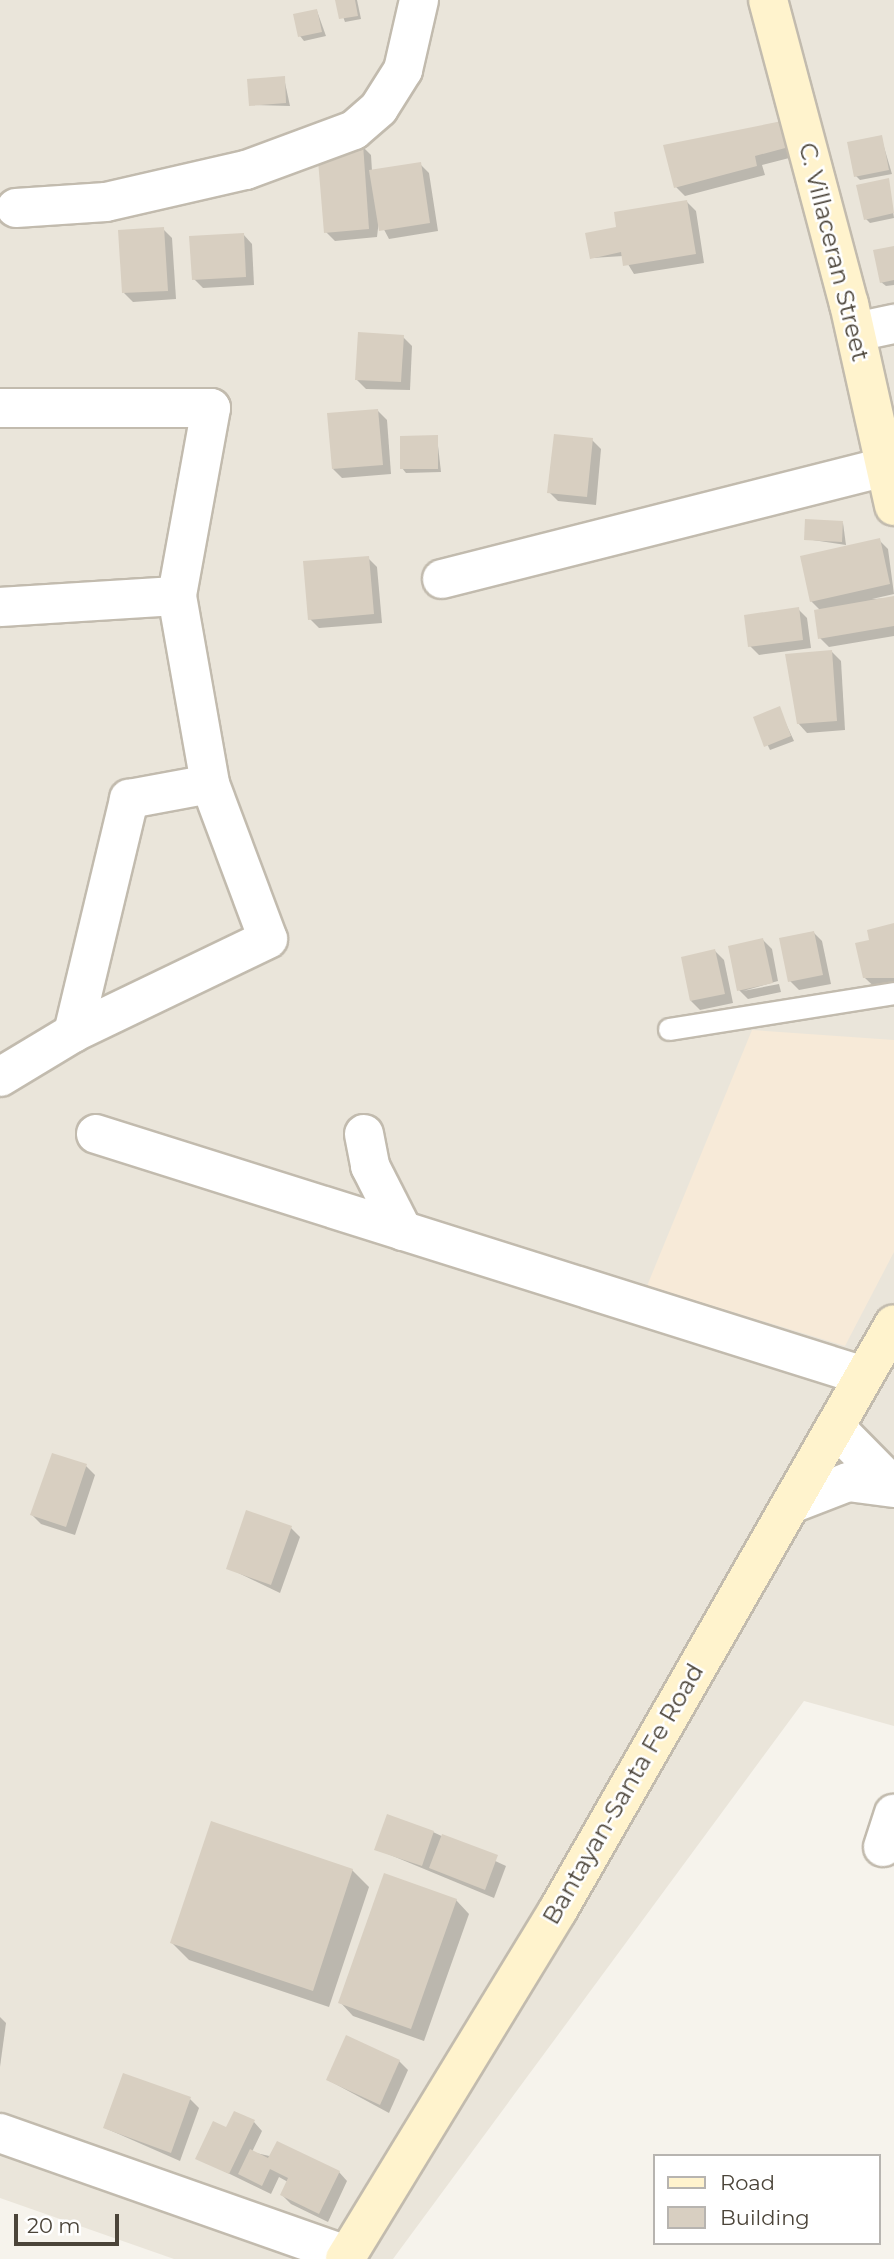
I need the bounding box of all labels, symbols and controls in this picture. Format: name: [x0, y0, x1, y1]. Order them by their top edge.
street label: C. Villaceran Street: [793, 140, 875, 364]
street label: Bantayan-Santa Fe Road: [536, 1659, 710, 1929]
legend: [652, 2154, 880, 2245]
text: Road: [720, 2170, 775, 2195]
scale bar: [18, 2200, 122, 2244]
text: Building: [720, 2205, 810, 2230]
text: 20 m: [27, 2213, 81, 2238]

